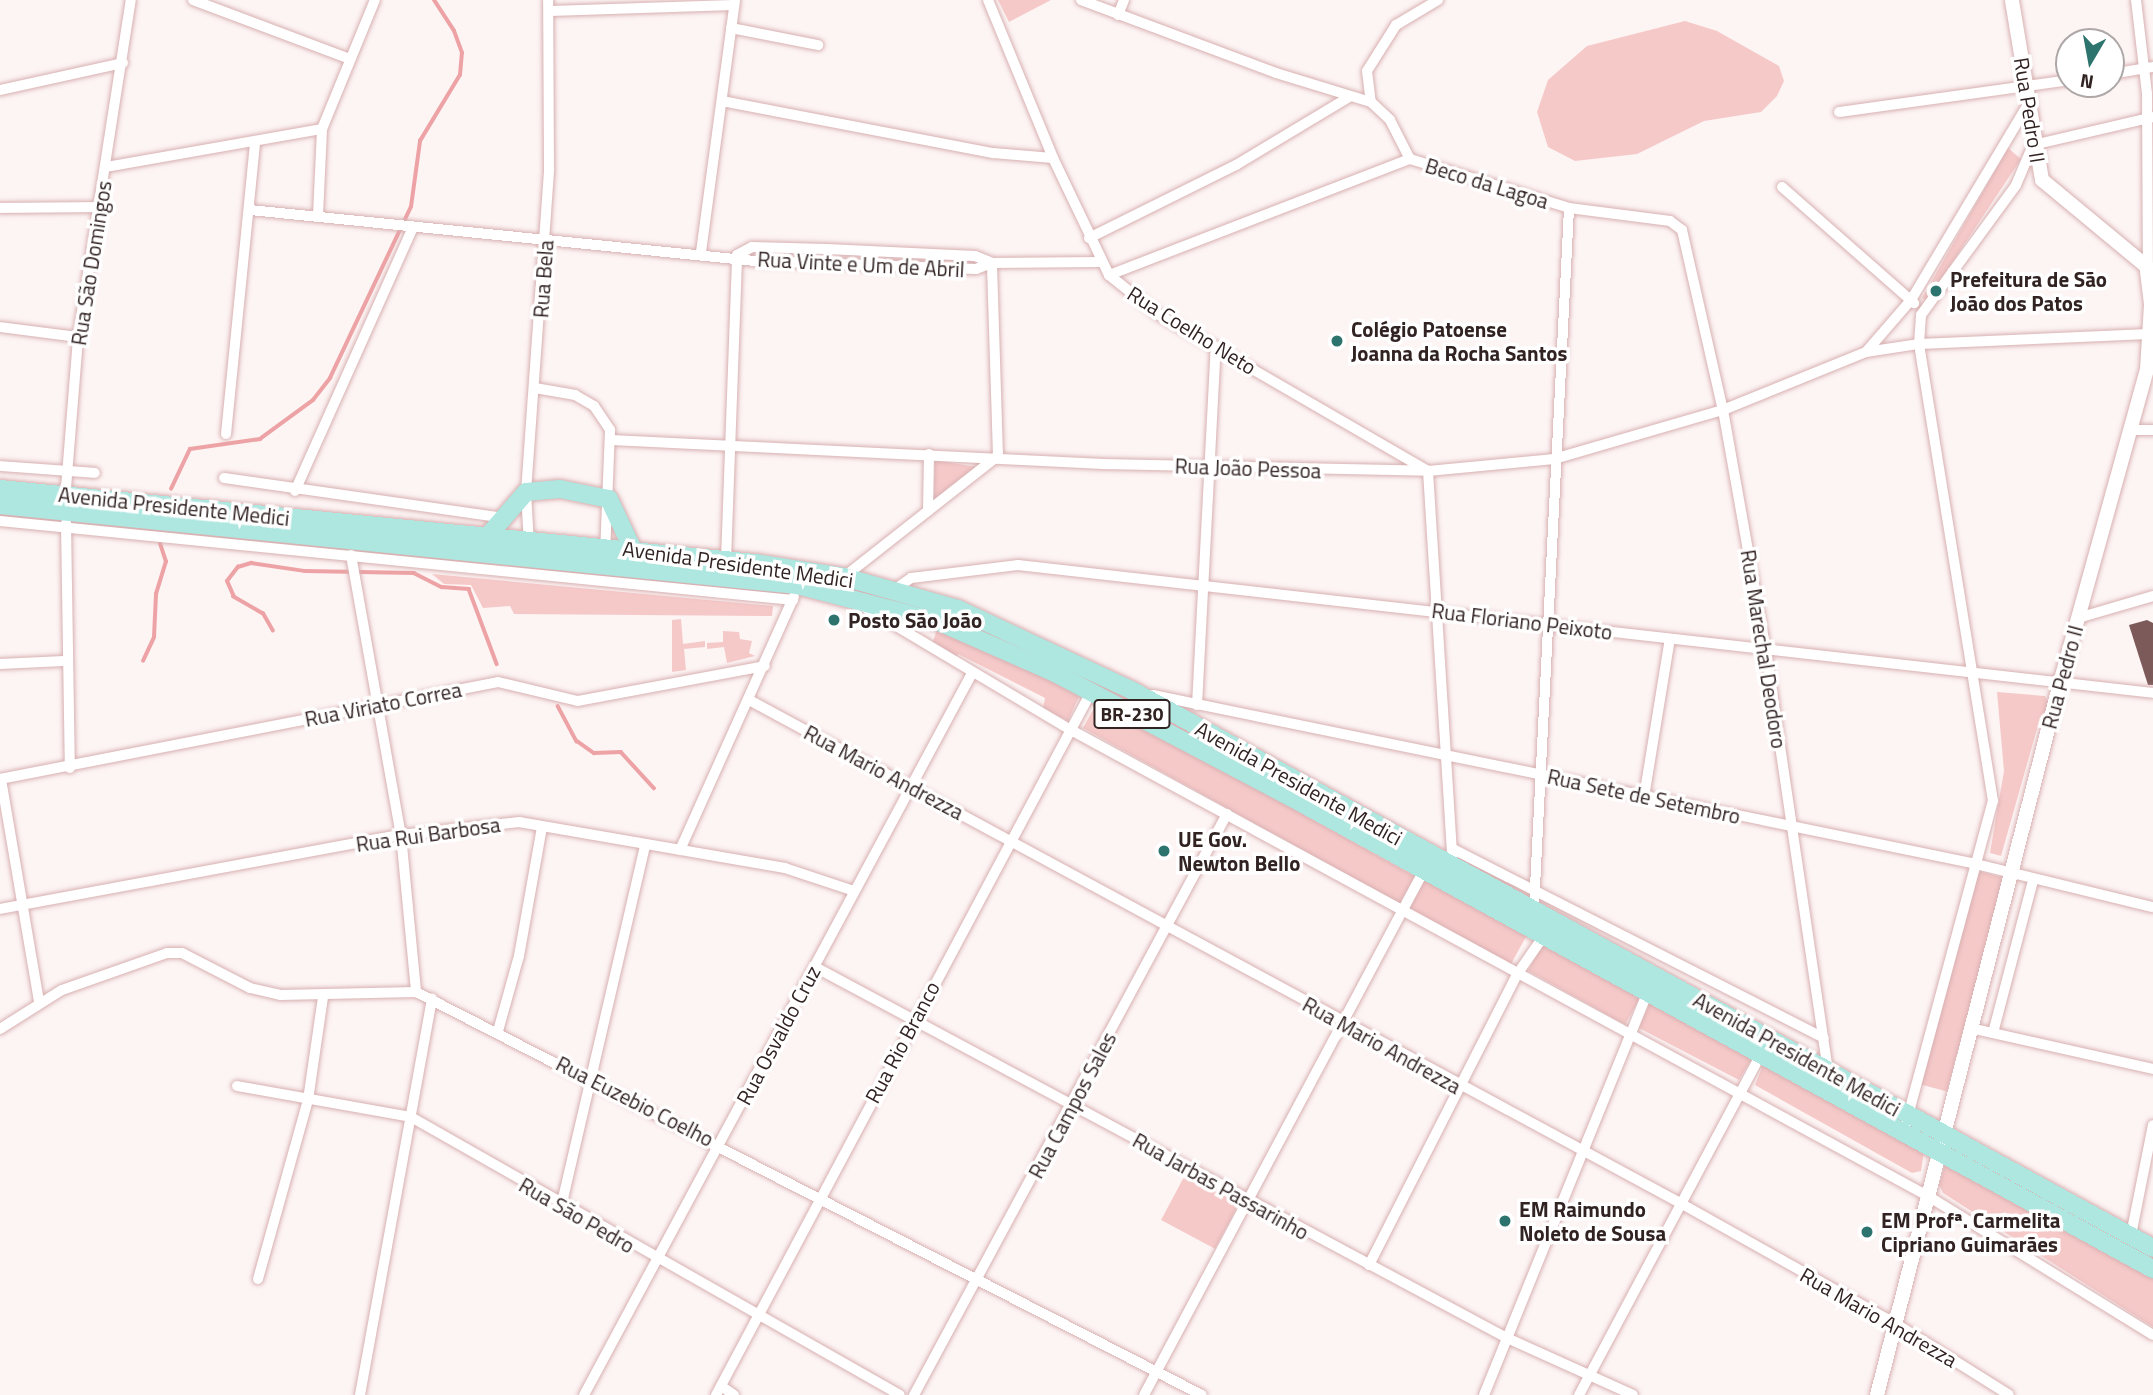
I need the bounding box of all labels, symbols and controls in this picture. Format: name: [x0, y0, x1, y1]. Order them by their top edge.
north arrow: [2055, 28, 2125, 98]
street label: Rua Pedro II: [2009, 56, 2051, 164]
text: N: [2078, 67, 2096, 98]
street label: Beco da Lagoa: [1422, 152, 1552, 214]
street label: Rua São Domingos: [66, 179, 116, 347]
street label: Rua Bela: [528, 239, 558, 319]
street label: Rua Vinte e Um de Abril: [757, 246, 965, 282]
place label: Prefeitura de São João dos Patos: [1950, 266, 2107, 316]
street label: Rua Coelho Neto: [1123, 280, 1261, 380]
marker: Prefeitura de São João dos Patos: [1928, 283, 1944, 299]
place label: Colégio Patoense Joanna da Rocha Santos: [1351, 316, 1567, 366]
marker: Colégio Patoense Joanna da Rocha Santos: [1329, 333, 1345, 349]
street label: Rua João Pessoa: [1174, 453, 1322, 483]
street label: Avenida Presidente Medici: [57, 481, 291, 531]
street label: Avenida Presidente Medici: [621, 535, 855, 593]
street label: Rua Marechal Deodoro: [1736, 548, 1792, 750]
street label: Rua Floriano Peixoto: [1430, 597, 1614, 645]
place label: Posto São João: [848, 607, 982, 633]
marker: Posto São João: [826, 612, 842, 628]
street label: Rua Pedro II: [2036, 622, 2088, 732]
street label: Rua Viriato Correa: [302, 676, 464, 732]
road number: BR-230: [1092, 698, 1172, 730]
street label: Avenida Presidente Medici: [1191, 716, 1407, 850]
street label: Rua Mario Andrezza: [800, 719, 968, 825]
street label: Rua Sete de Setembro: [1545, 763, 1743, 829]
street label: Rua Rui Barbosa: [354, 811, 502, 857]
place label: UE Gov. Newton Bello: [1178, 826, 1300, 876]
marker: UE Gov. Newton Bello: [1156, 843, 1172, 859]
street label: Rua Osvaldo Cruz: [731, 961, 825, 1109]
street label: Rua Rio Branco: [859, 977, 945, 1107]
street label: Avenida Presidente Medici: [1689, 987, 1905, 1121]
street label: Rua Mario Andrezza: [1298, 991, 1466, 1099]
street label: Rua Campos Sales: [1023, 1027, 1121, 1183]
street label: Rua Euzebio Coelho: [552, 1050, 718, 1152]
street label: Rua Jarbas Passarinho: [1129, 1127, 1313, 1245]
street label: Rua São Pedro: [515, 1172, 639, 1258]
place label: EM Raimundo Noleto de Sousa: [1519, 1196, 1666, 1246]
place label: EM Profª. Carmelita Cipriano Guimarães: [1881, 1207, 2061, 1257]
marker: EM Raimundo Noleto de Sousa: [1497, 1213, 1513, 1229]
marker: EM Profª. Carmelita Cipriano Guimarães: [1859, 1224, 1875, 1240]
street label: Rua Mario Andrezza: [1796, 1262, 1962, 1372]

